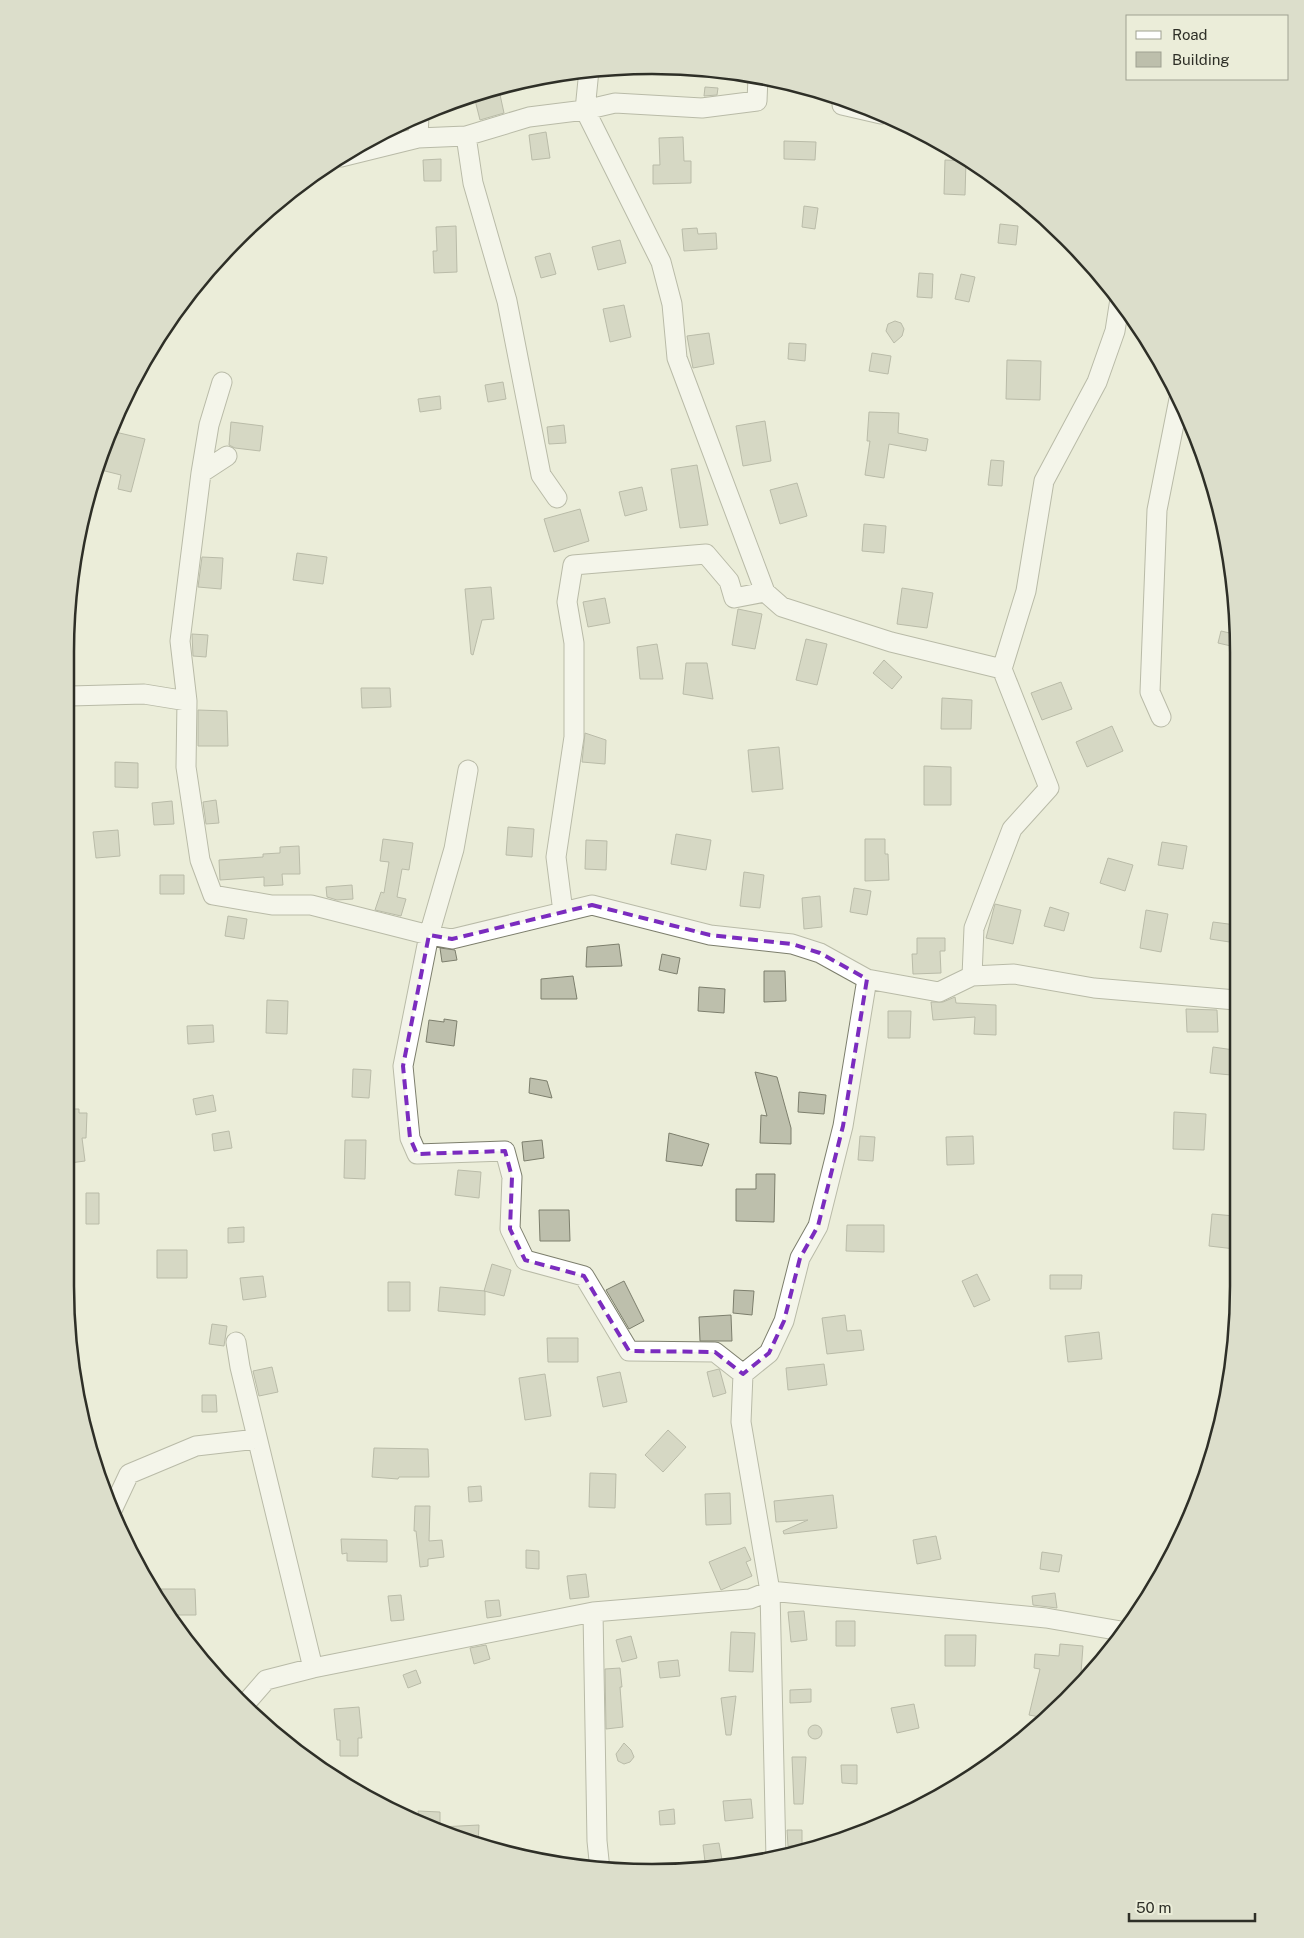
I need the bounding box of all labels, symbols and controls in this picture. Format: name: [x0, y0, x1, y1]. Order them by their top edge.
legend: [1126, 15, 1289, 80]
text: Road: [1172, 26, 1208, 43]
text: Building: [1172, 51, 1230, 68]
scale bar: [1129, 1890, 1255, 1922]
text: 50 m: [1136, 1899, 1171, 1916]

